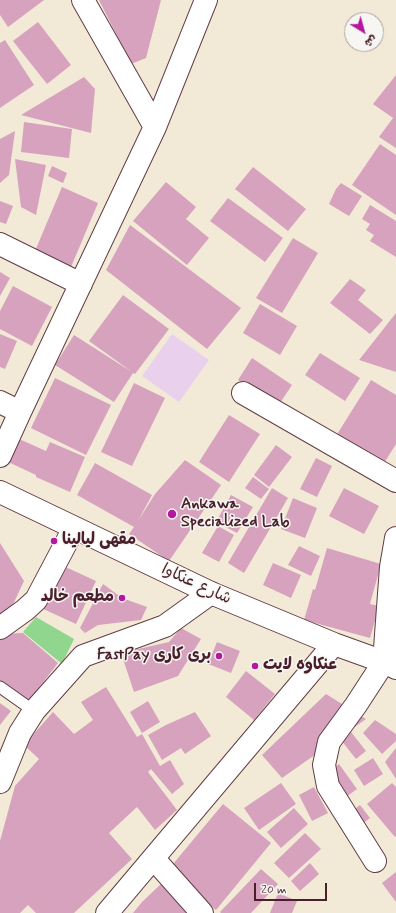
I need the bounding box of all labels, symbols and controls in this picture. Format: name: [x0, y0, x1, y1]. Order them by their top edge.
north arrow: [344, 12, 384, 52]
text: ش: [362, 32, 380, 50]
place label: Ankawa Specialized Lab: [181, 495, 289, 533]
marker: Ankawa Specialized Lab: [166, 508, 178, 520]
place label: مقهى ليالينا: [62, 531, 136, 551]
marker: مقهى ليالينا: [49, 536, 59, 546]
street label: شارع عنكاوا: [158, 560, 234, 610]
place label: مطعم خالد: [41, 588, 114, 608]
marker: مطعم خالد: [117, 593, 127, 603]
place label: FastPay بری كاری: [97, 646, 211, 666]
marker: FastPay بری كاری: [214, 651, 224, 661]
place label: عنكاوه لايت: [263, 656, 338, 676]
marker: عنكاوه لايت: [250, 661, 260, 671]
scale bar: [256, 875, 329, 901]
text: 20 m: [261, 882, 287, 898]

